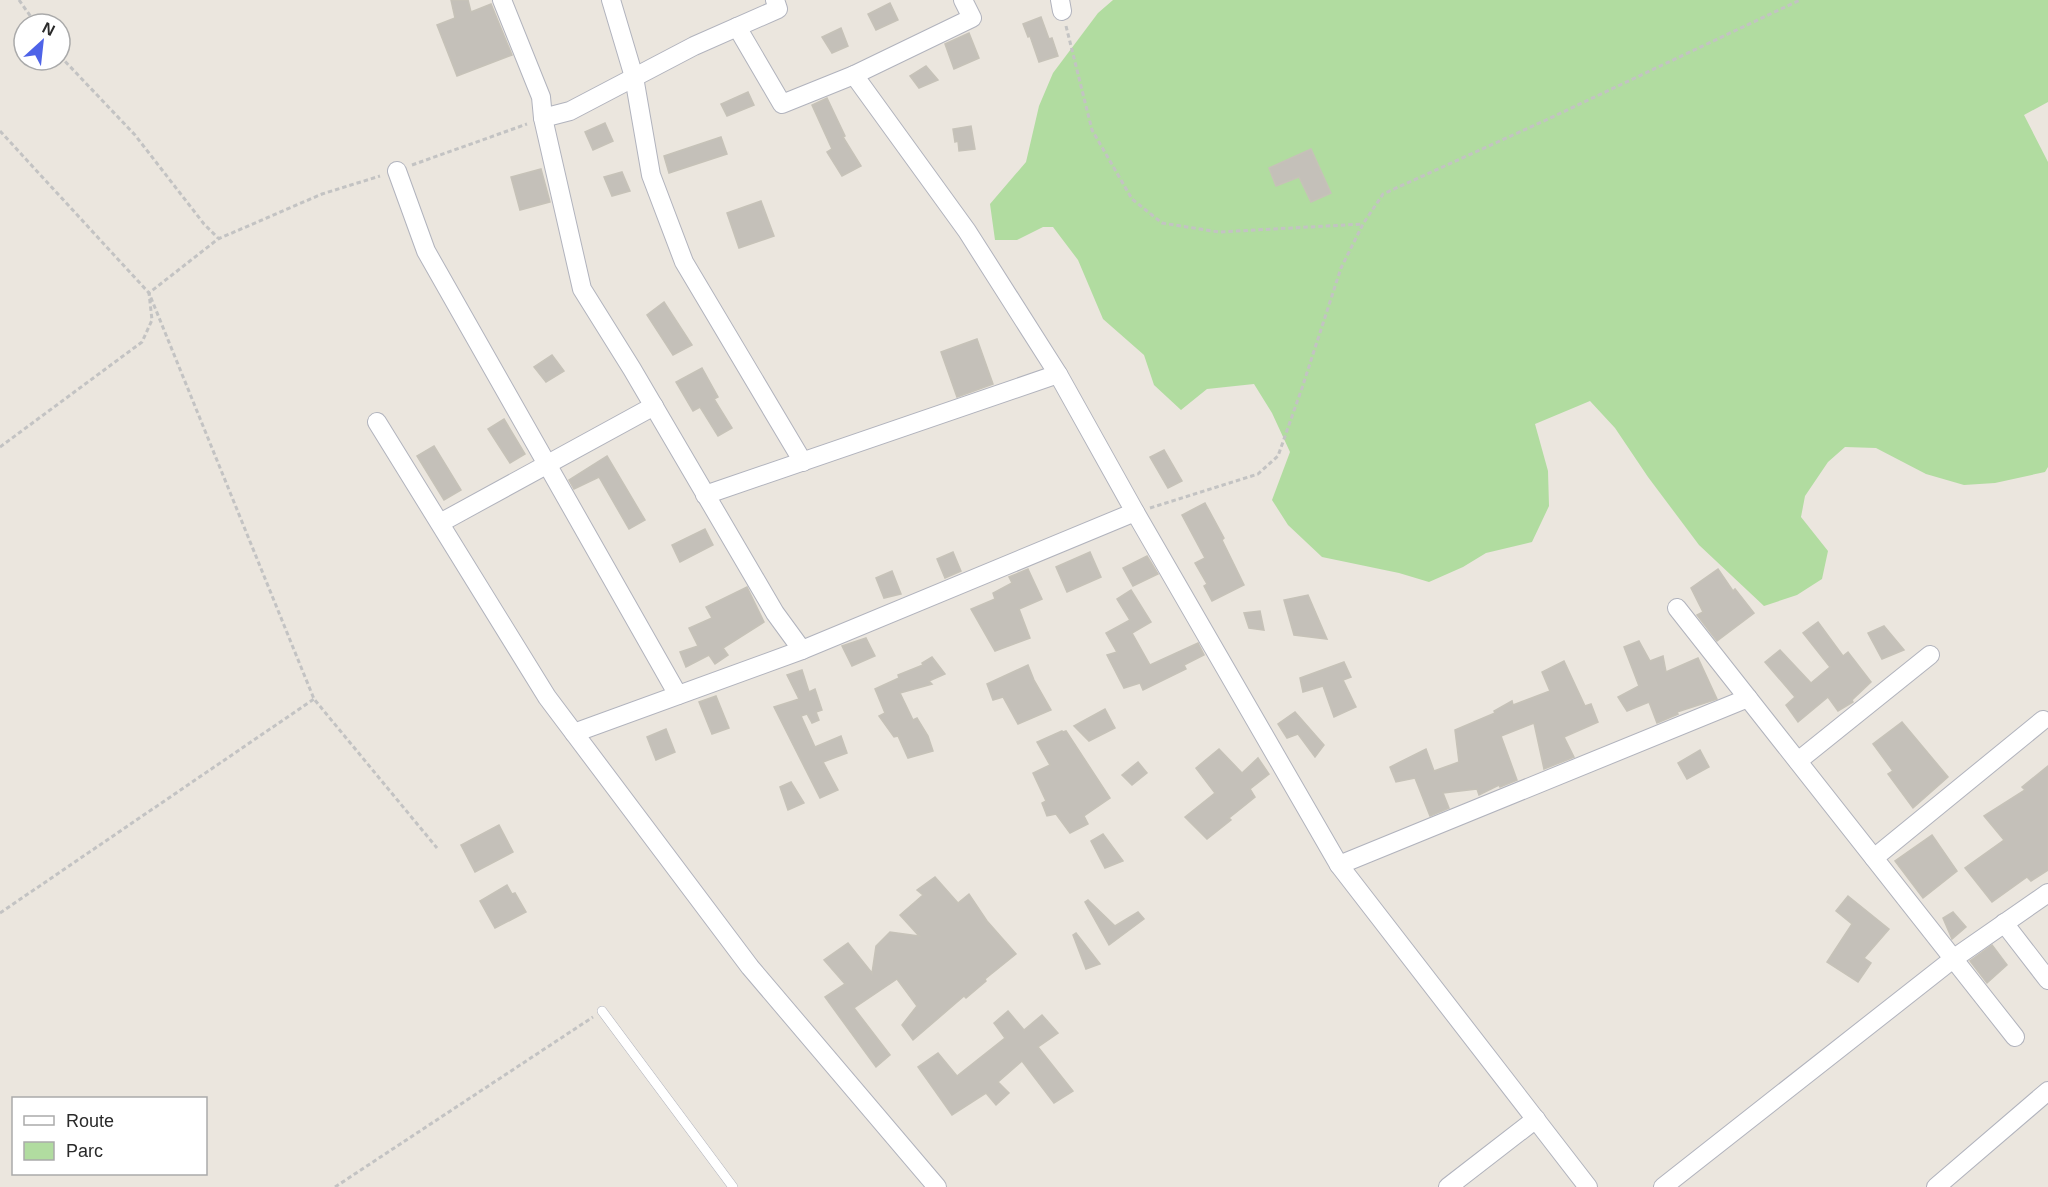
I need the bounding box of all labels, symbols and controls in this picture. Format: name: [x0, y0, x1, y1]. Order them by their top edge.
north arrow: [12, 12, 72, 72]
text: N: [40, 19, 58, 39]
legend: [12, 1097, 207, 1175]
text: Route: [66, 1111, 114, 1131]
text: Parc: [66, 1141, 103, 1161]

